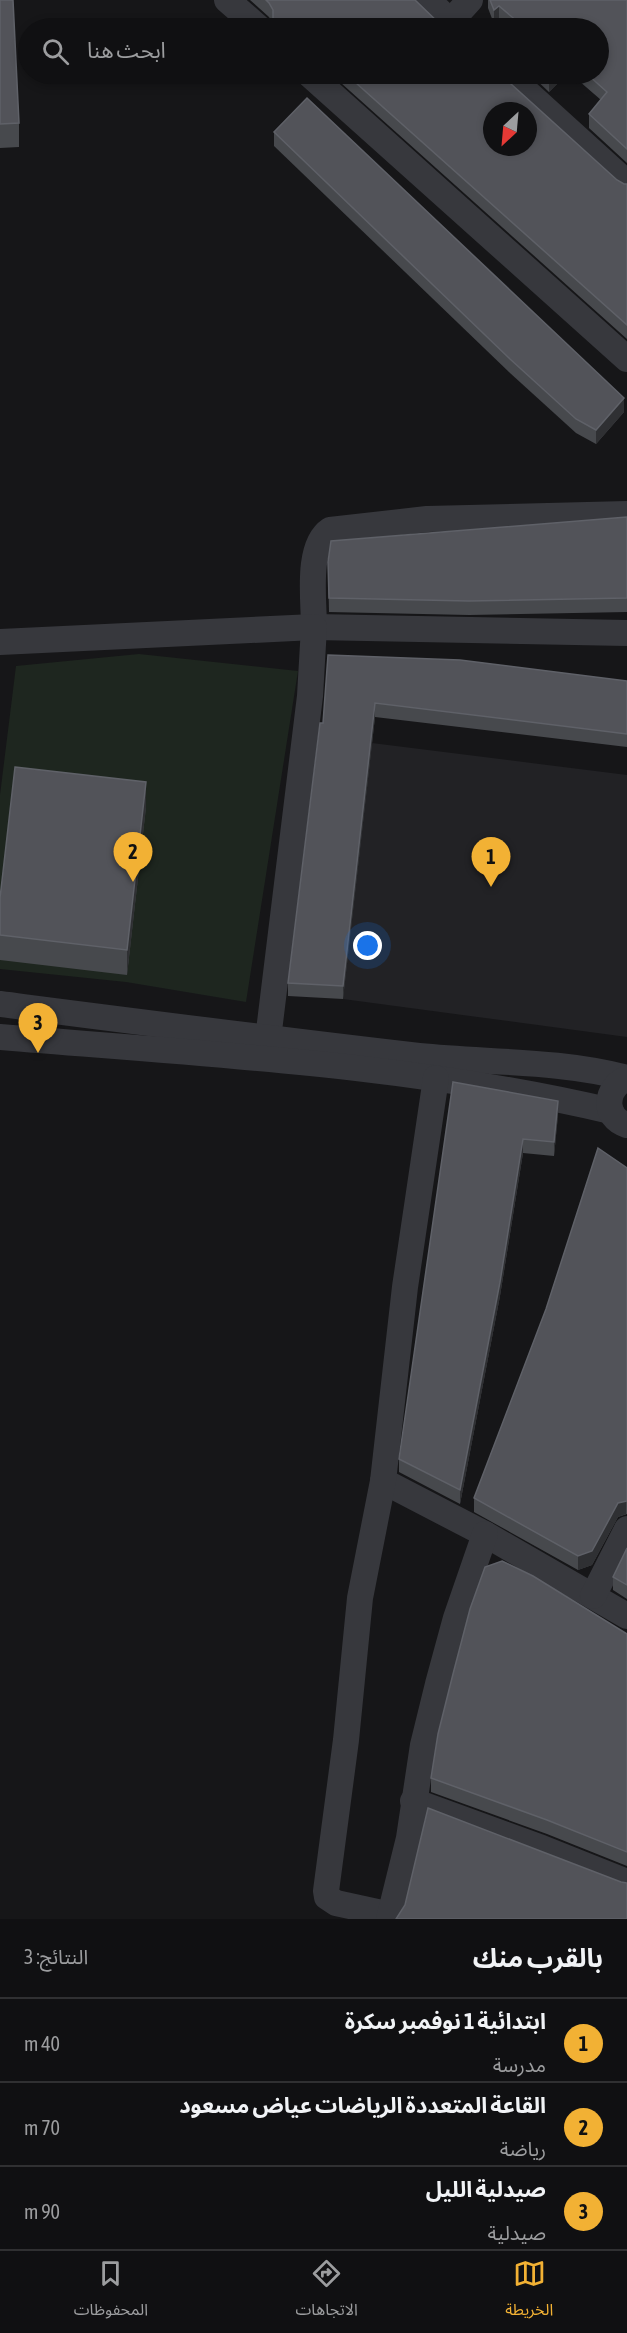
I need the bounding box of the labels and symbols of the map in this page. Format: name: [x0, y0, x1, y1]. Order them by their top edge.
north arrow: [483, 102, 537, 156]
pin: 2: [114, 832, 152, 882]
pin: 1: [472, 838, 510, 887]
your location: [353, 931, 382, 960]
pin: 3: [18, 1004, 57, 1053]

